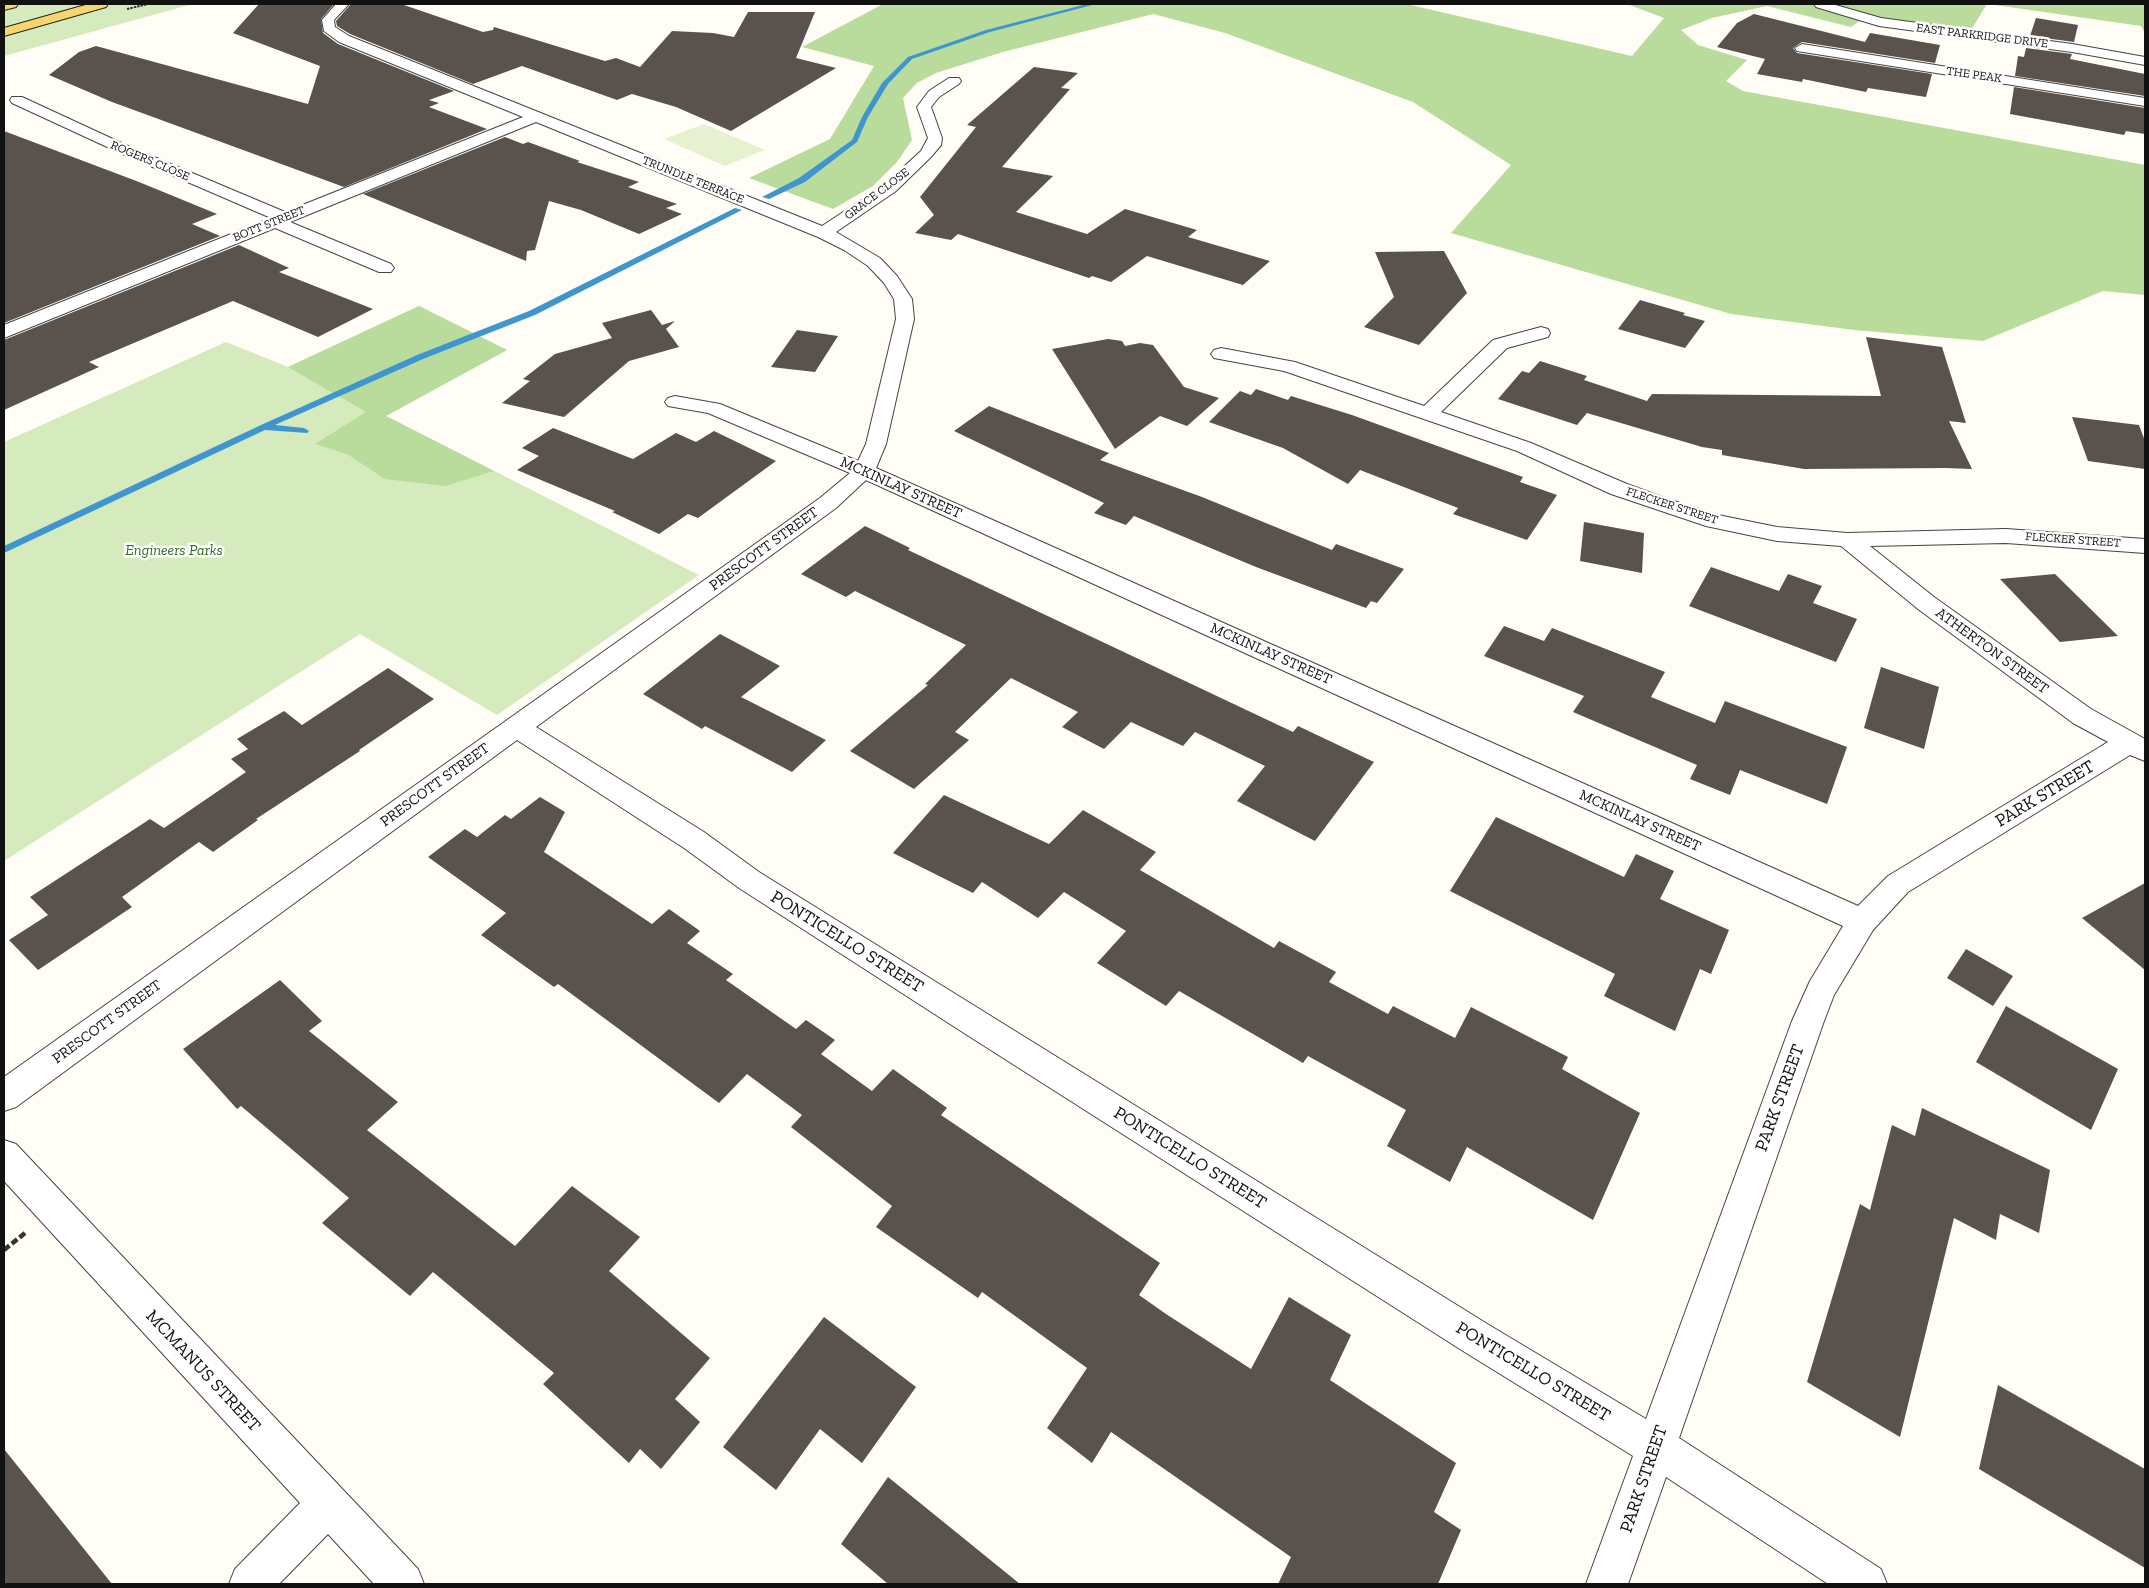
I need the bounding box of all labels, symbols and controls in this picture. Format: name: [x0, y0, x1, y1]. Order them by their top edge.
street label: EAST PARKRIDGE DRIVE: [1915, 21, 2049, 51]
street label: THE PEAK: [1945, 64, 2003, 86]
street label: ROGERS CLOSE: [108, 138, 192, 184]
street label: TRUNDLE TERRACE: [640, 153, 746, 207]
street label: GRACE CLOSE: [842, 165, 912, 223]
street label: BOTT STREET: [231, 203, 307, 245]
street label: MCKINLAY STREET: [837, 453, 965, 523]
street label: FLECKER STREET: [1624, 484, 1720, 528]
street label: PRESCOTT STREET: [706, 503, 822, 595]
street label: FLECKER STREET: [2025, 529, 2121, 551]
park label: Engineers Parks: [125, 542, 223, 560]
street label: ATHERTON STREET: [1932, 604, 2052, 698]
street label: MCKINLAY STREET: [1207, 619, 1335, 689]
street label: PRESCOTT STREET: [377, 739, 493, 831]
street label: PARK STREET: [1991, 756, 2099, 832]
street label: MCKINLAY STREET: [1576, 786, 1704, 856]
street label: PONTICELLO STREET: [766, 886, 928, 998]
street label: PRESCOTT STREET: [49, 976, 165, 1068]
street label: PARK STREET: [1751, 1042, 1809, 1154]
street label: PONTICELLO STREET: [1109, 1102, 1271, 1214]
street label: MCMANUS STREET: [141, 1306, 265, 1436]
street label: PONTICELLO STREET: [1452, 1317, 1614, 1427]
street label: PARK STREET: [1616, 1423, 1672, 1535]

